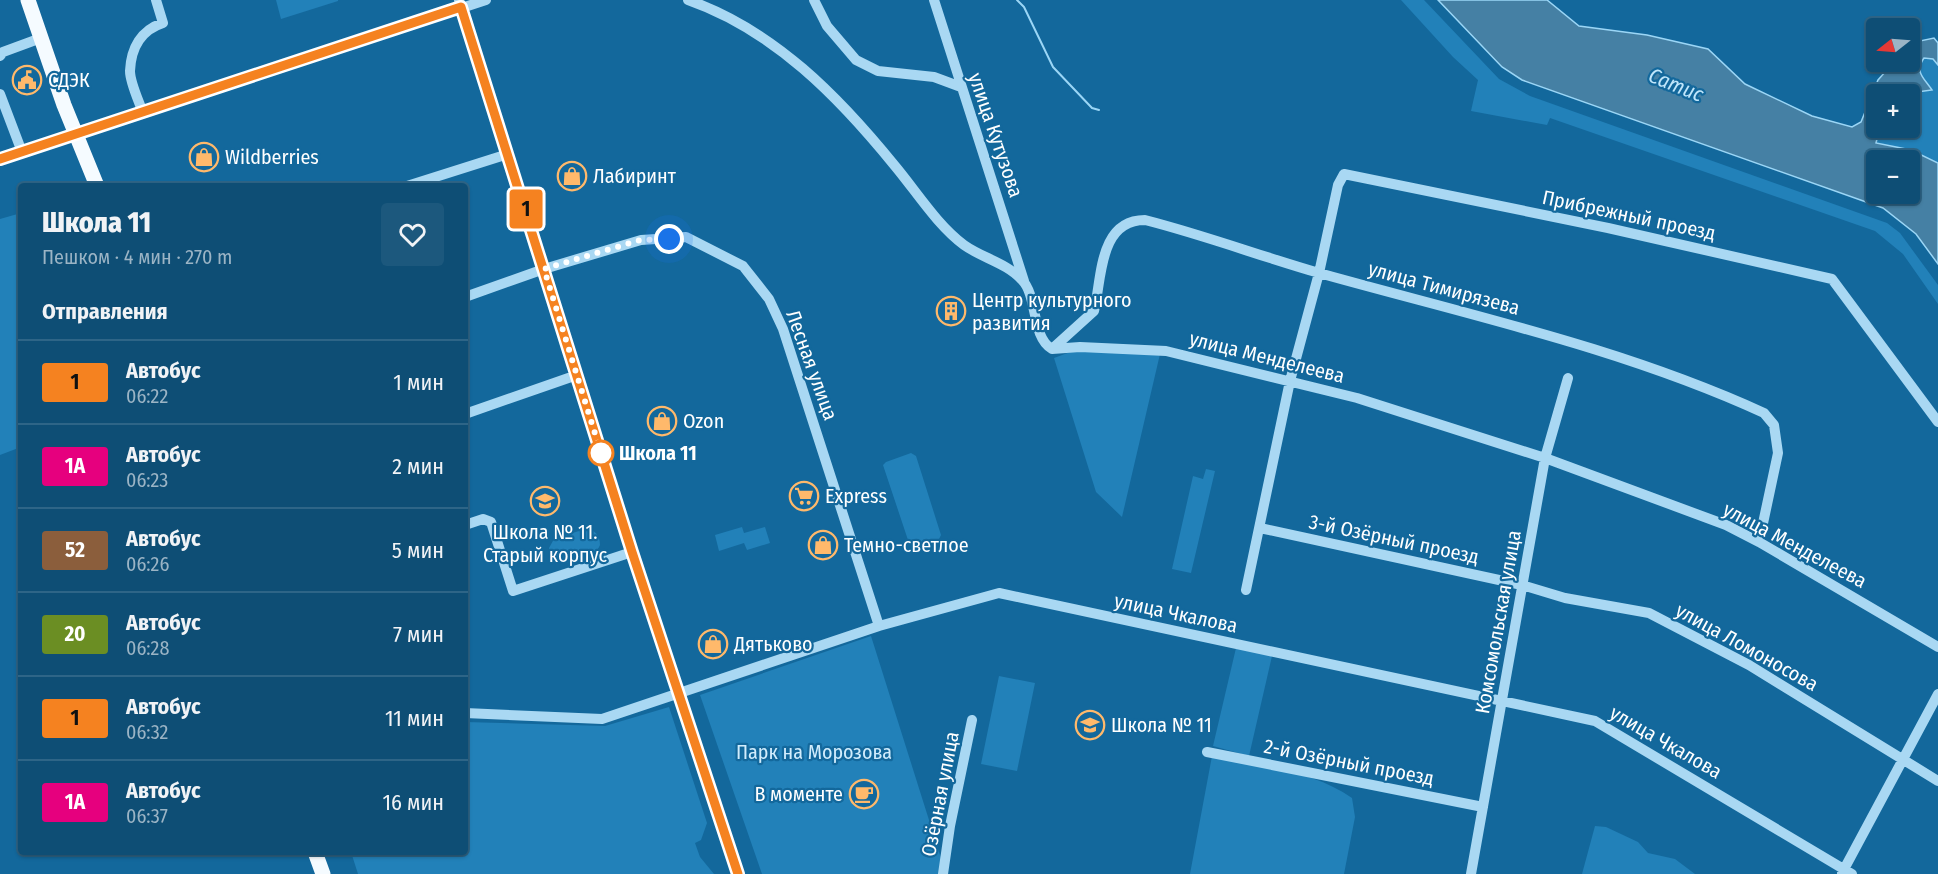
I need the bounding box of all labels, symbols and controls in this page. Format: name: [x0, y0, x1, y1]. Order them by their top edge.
north arrow: [1866, 18, 1920, 72]
map controls: [1866, 18, 1920, 204]
water label: Сатис: [1645, 62, 1708, 108]
public building icon: СДЭК: [11, 64, 43, 96]
place label: СДЭК: [48, 68, 90, 92]
street label: улица Кутузова: [963, 70, 1029, 200]
button: +: [1866, 84, 1920, 138]
shop icon: Wildberries: [188, 141, 220, 173]
place label: Wildberries: [225, 145, 319, 169]
button: −: [1866, 150, 1920, 204]
shop icon: Лабиринт: [556, 160, 588, 192]
place label: Лабиринт: [593, 164, 677, 188]
street label: Прибрежный проезд: [1540, 185, 1718, 245]
line badge: 1: [506, 190, 546, 228]
text: 1: [522, 196, 530, 222]
button: heart: [381, 203, 444, 266]
text: Школа 11: [42, 206, 151, 239]
your location: [654, 224, 684, 254]
text: Пешком · 4 мин · 270 m: [42, 245, 232, 269]
street label: улица Тимирязева: [1366, 256, 1522, 320]
place label: Центр культурного развития: [972, 288, 1132, 335]
building icon: Центр культурного развития: [935, 295, 967, 327]
text: Отправления: [42, 298, 168, 325]
street label: Лесная улица: [781, 307, 843, 423]
street label: улица Менделеева: [1187, 326, 1347, 388]
text: Автобус: [126, 357, 201, 384]
text: 1: [71, 369, 79, 395]
text: 1 мин: [393, 369, 444, 396]
text: 06:22: [126, 384, 168, 408]
shop icon: Ozon: [646, 405, 678, 437]
place label: Ozon: [683, 409, 724, 433]
marker: Школа 11: [588, 440, 614, 466]
text: Автобус: [126, 441, 201, 468]
place label: Школа 11: [619, 441, 697, 465]
text: 1А: [65, 453, 85, 479]
text: 2 мин: [392, 453, 444, 480]
text: 06:23: [126, 468, 168, 492]
supermarket icon: Express: [788, 480, 820, 512]
place label: Express: [825, 484, 887, 508]
school or university icon: Школа № 11. Старый корпус: [529, 485, 561, 517]
street label: улица Менделеева: [1719, 497, 1871, 593]
street label: 3-й Озёрный проезд: [1307, 509, 1481, 569]
place label: Школа № 11. Старый корпус: [483, 520, 607, 567]
text: Автобус: [126, 525, 201, 552]
street label: Комсомольская улица: [1470, 528, 1526, 716]
shop icon: Темно-светлое: [807, 529, 839, 561]
place label: Темно-светлое: [844, 533, 969, 557]
text: 52: [65, 537, 85, 563]
text: 5 мин: [392, 537, 444, 564]
text: 06:26: [126, 552, 169, 576]
street label: улица Чкалова: [1112, 588, 1240, 638]
street label: улица Ломоносова: [1672, 598, 1822, 696]
text: Автобус: [126, 609, 201, 636]
text: 20: [64, 621, 86, 647]
text: 7 мин: [393, 621, 444, 648]
shop icon: Дятьково: [697, 628, 729, 660]
place label: Дятьково: [733, 632, 813, 656]
text: 06:28: [126, 636, 169, 660]
text: Автобус: [126, 693, 201, 720]
street label: улица Чкалова: [1606, 700, 1726, 784]
text: 1: [71, 705, 79, 731]
text: 11 мин: [385, 705, 444, 732]
school or university icon: Школа № 11: [1074, 709, 1106, 741]
place label: Школа № 11: [1111, 713, 1212, 737]
text: 06:32: [126, 720, 168, 744]
street label: Озёрная улица: [916, 729, 964, 859]
street label: 2-й Озёрный проезд: [1262, 734, 1436, 790]
park label: Парк на Морозова: [736, 740, 892, 764]
text: Автобус: [126, 777, 201, 804]
cafe icon: В моменте: [848, 778, 880, 810]
place label: В моменте: [754, 782, 843, 806]
text: 1А: [65, 789, 85, 815]
text: 16 мин: [382, 789, 444, 816]
text: 06:37: [126, 804, 168, 828]

